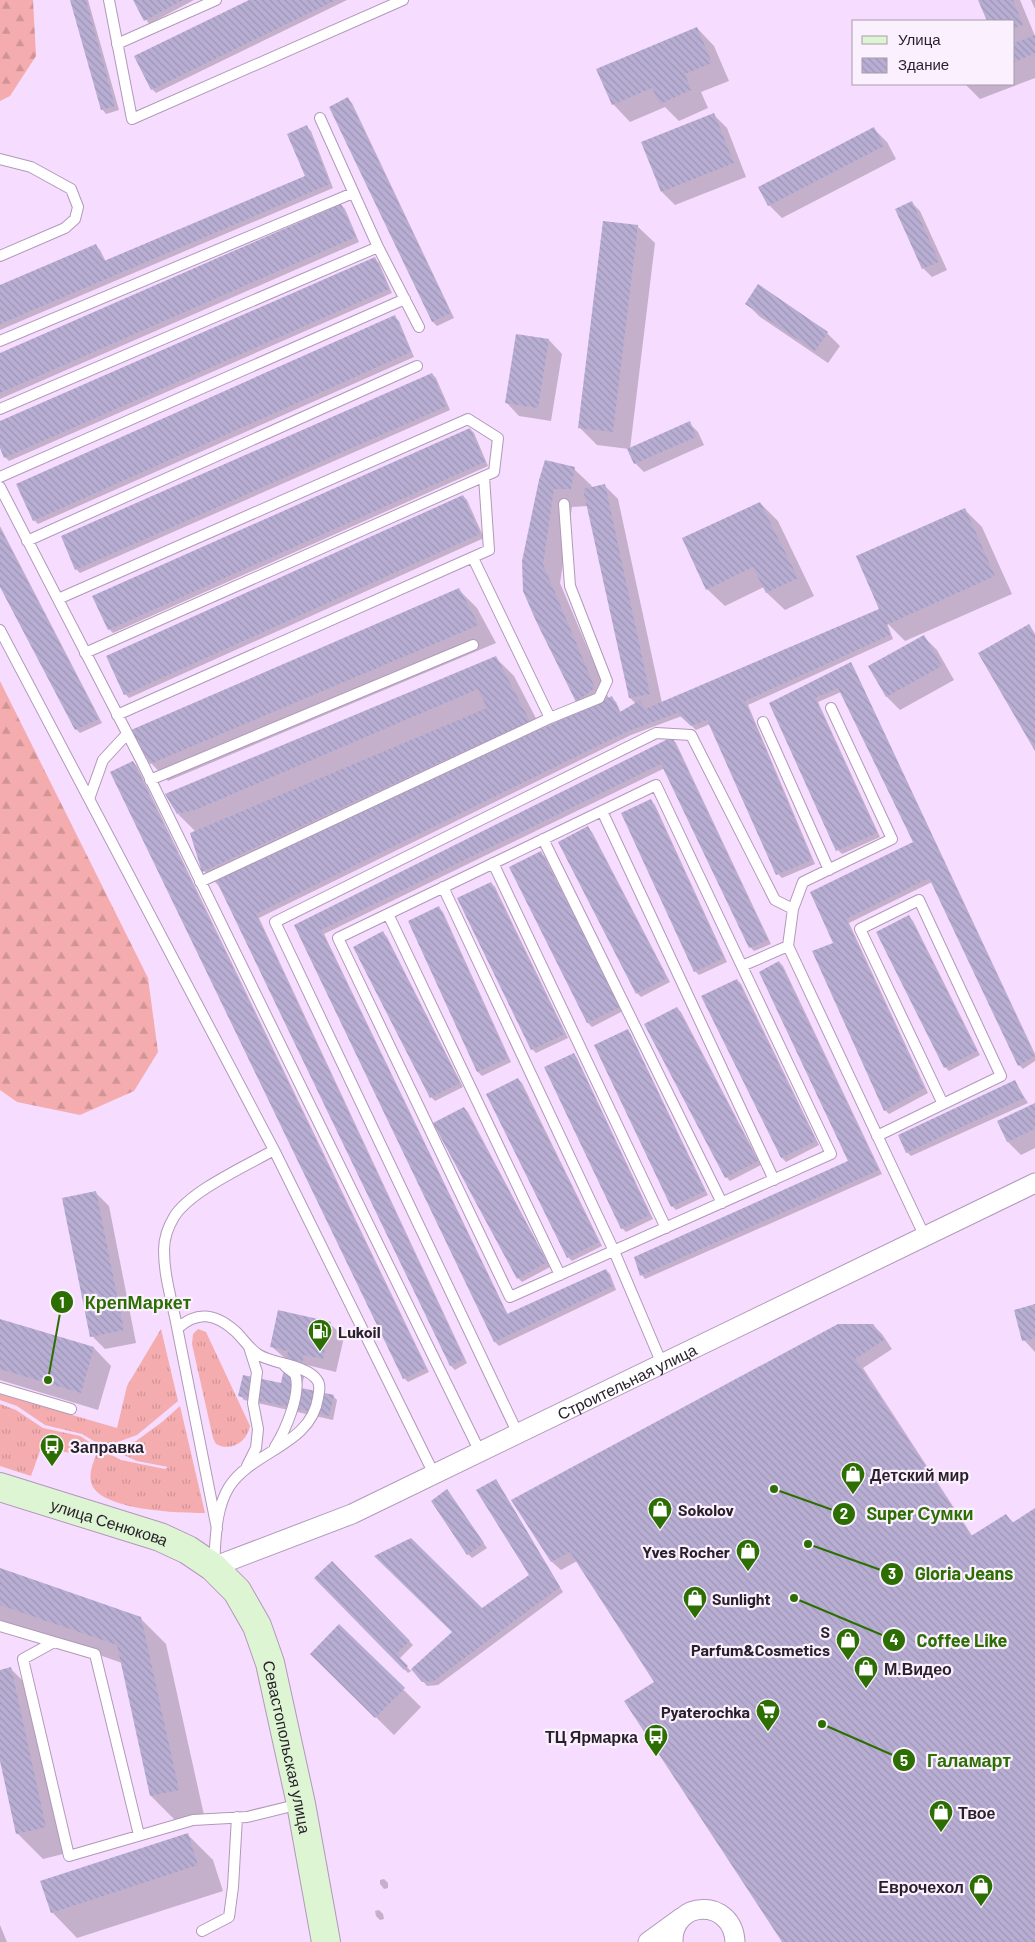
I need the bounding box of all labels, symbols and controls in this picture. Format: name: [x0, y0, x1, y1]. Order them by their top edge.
legend: [852, 20, 1015, 85]
text: Улица: [898, 30, 941, 48]
text: Здание: [898, 55, 949, 73]
callout: КрепМаркет: [49, 1286, 201, 1319]
text: КрепМаркет: [85, 1291, 192, 1313]
text: 1: [59, 1293, 65, 1311]
fuel station icon: Lukoil: [307, 1318, 333, 1352]
place label: Lukoil: [338, 1322, 381, 1341]
street label: Строительная улица: [554, 1339, 700, 1423]
bus stop icon: Заправка: [39, 1433, 65, 1467]
place label: Заправка: [70, 1437, 144, 1456]
shop icon: Детский мир: [840, 1461, 866, 1495]
place label: Детский мир: [870, 1465, 969, 1484]
street label: улица Сенюкова: [49, 1494, 172, 1549]
shop icon: Sokolov: [647, 1496, 673, 1530]
callout: Super Сумки: [832, 1497, 984, 1530]
place label: Sokolov: [678, 1500, 734, 1519]
text: Super Сумки: [866, 1502, 974, 1524]
text: 2: [840, 1504, 848, 1522]
shop icon: Yves Rocher: [735, 1538, 761, 1572]
place label: Yves Rocher: [642, 1542, 730, 1561]
callout: Gloria Jeans: [880, 1558, 1024, 1591]
text: Gloria Jeans: [915, 1562, 1013, 1584]
text: 3: [888, 1564, 896, 1582]
shop icon: Sunlight: [682, 1585, 708, 1619]
place label: Sunlight: [712, 1589, 771, 1608]
place label: S Parfum&Cosmetics: [691, 1622, 830, 1659]
callout: Coffee Like: [881, 1624, 1017, 1657]
shop icon: S Parfum&Cosmetics: [835, 1627, 861, 1661]
text: Coffee Like: [917, 1629, 1008, 1651]
text: 4: [889, 1630, 899, 1648]
shop icon: М.Видео: [853, 1655, 879, 1689]
street label: Севастопольская улица: [260, 1658, 316, 1835]
place label: М.Видео: [884, 1659, 952, 1678]
supermarket icon: Pyaterochka: [755, 1698, 781, 1732]
place label: Pyaterochka: [661, 1702, 750, 1721]
bus stop icon: ТЦ Ярмарка: [643, 1723, 669, 1757]
place label: ТЦ Ярмарка: [545, 1727, 638, 1746]
callout: Галамарт: [892, 1744, 1021, 1777]
text: Галамарт: [927, 1749, 1011, 1771]
text: 5: [900, 1751, 908, 1769]
shop icon: Твое: [928, 1799, 954, 1833]
place label: Твое: [958, 1803, 996, 1822]
shop icon: Еврочехол: [968, 1873, 994, 1907]
place label: Еврочехол: [878, 1877, 964, 1896]

